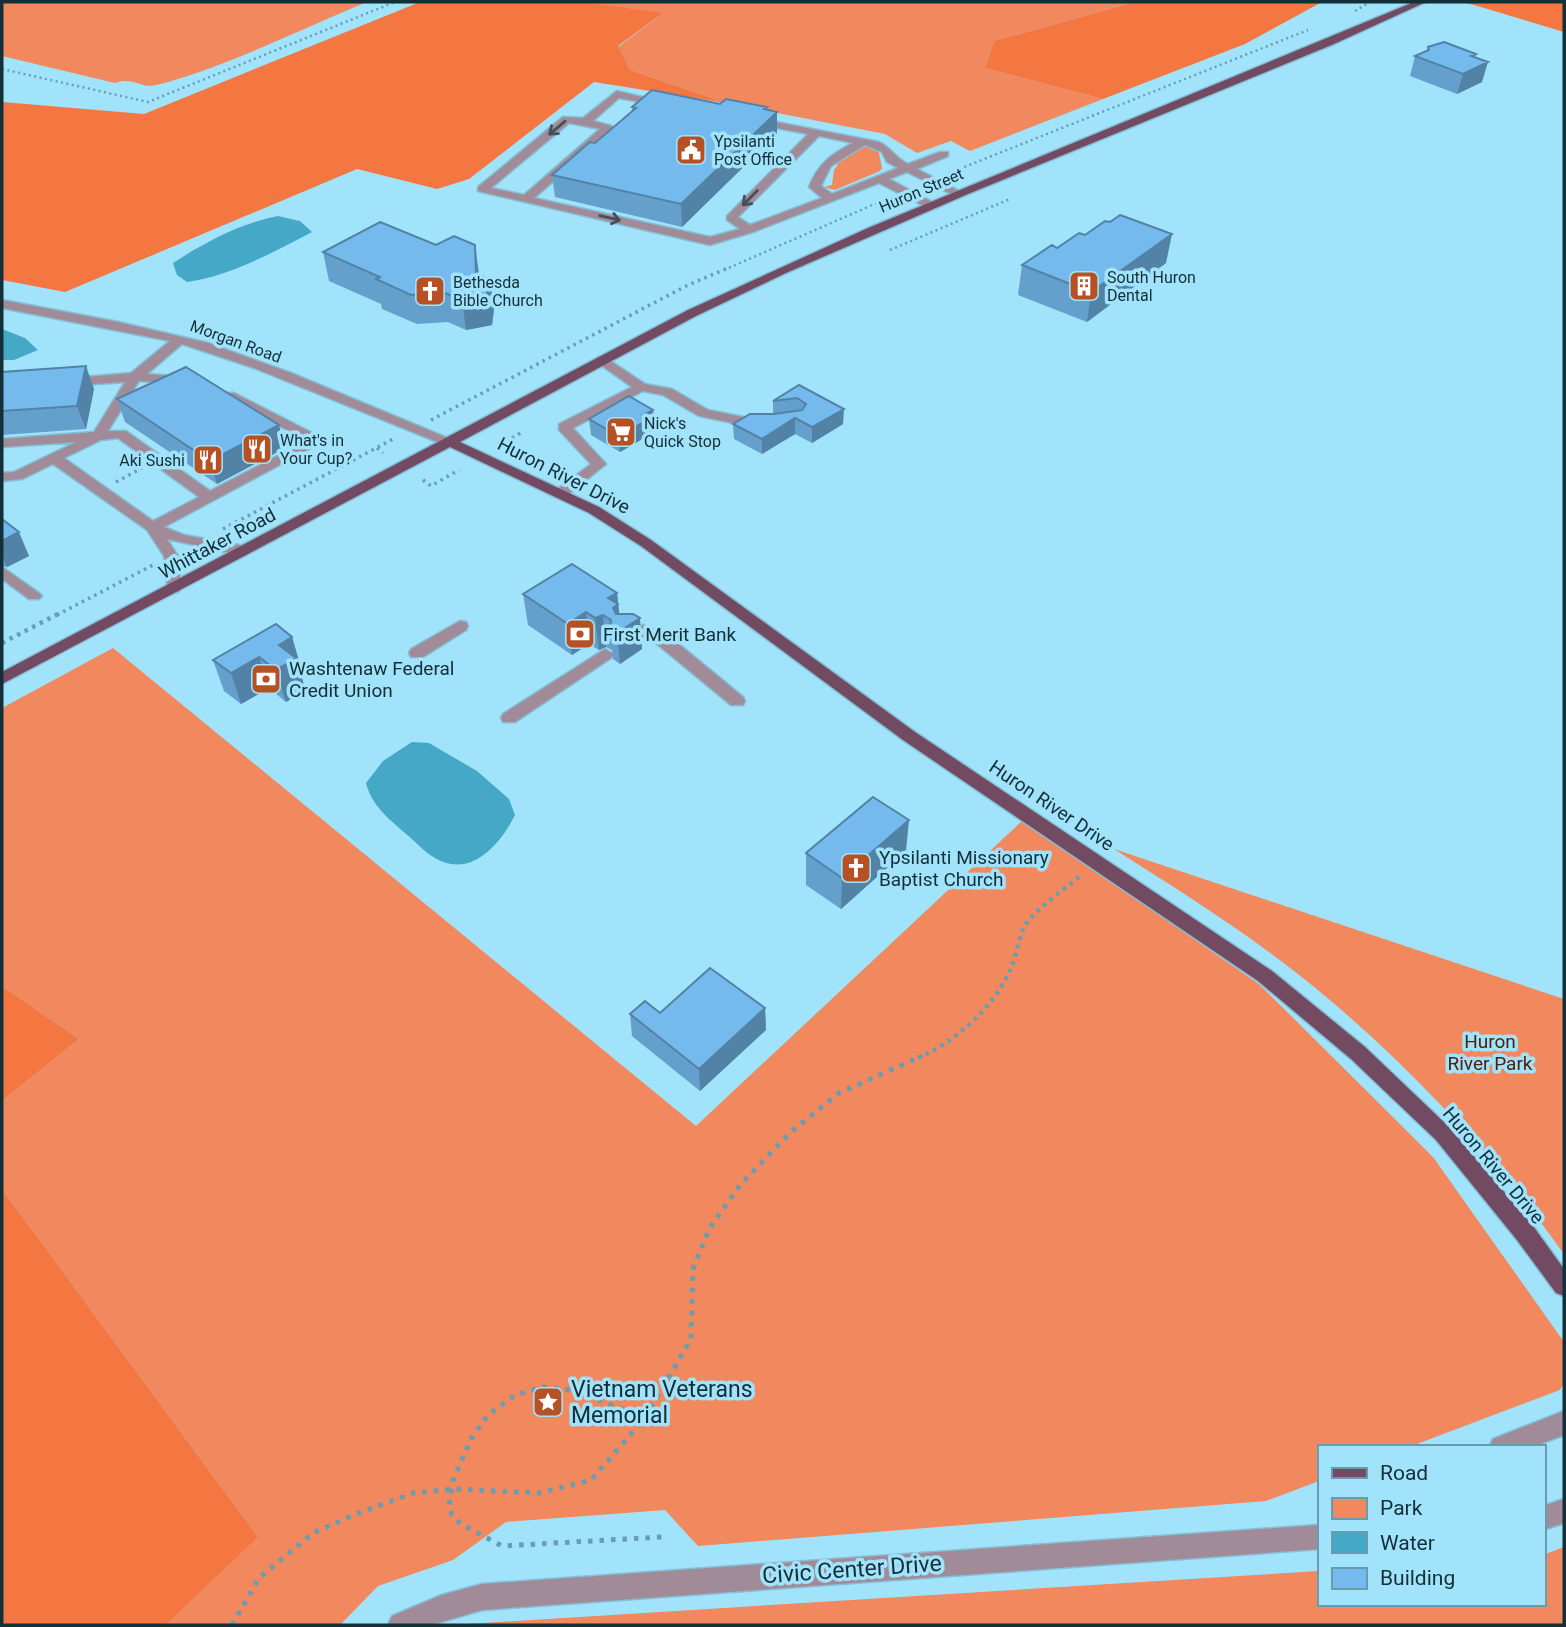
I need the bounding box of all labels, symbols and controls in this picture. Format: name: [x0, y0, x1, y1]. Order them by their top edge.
one-way arrow: [548, 120, 566, 135]
place label: Ypsilanti Post Office: [714, 132, 792, 169]
public building icon: Ypsilanti Post Office: [674, 133, 708, 167]
street label: Huron Street: [876, 164, 966, 217]
one-way arrow: [742, 189, 759, 206]
one-way arrow: [599, 212, 621, 225]
place label: South Huron Dental: [1107, 268, 1196, 305]
building icon: South Huron Dental: [1067, 269, 1101, 303]
place label: Bethesda Bible Church: [453, 273, 543, 310]
church icon: Bethesda Bible Church: [413, 274, 447, 308]
street label: Morgan Road: [188, 316, 284, 367]
place label: Nick's Quick Stop: [644, 414, 721, 451]
supermarket icon: Nick's Quick Stop: [604, 415, 638, 449]
place label: What's in Your Cup?: [280, 431, 352, 468]
restaurant icon: What's in Your Cup?: [240, 432, 274, 466]
street label: Huron River Drive: [494, 432, 634, 519]
restaurant icon: Aki Sushi: [191, 443, 225, 477]
place label: Aki Sushi: [119, 451, 185, 470]
street label: Whittaker Road: [155, 503, 280, 584]
bank icon: First Merit Bank: [563, 617, 597, 651]
place label: First Merit Bank: [603, 623, 737, 646]
place label: Washtenaw Federal Credit Union: [289, 657, 454, 702]
bank icon: Washtenaw Federal Credit Union: [249, 662, 283, 696]
street label: Huron River Drive: [985, 755, 1119, 856]
place label: Ypsilanti Missionary Baptist Church: [879, 846, 1049, 891]
church icon: Ypsilanti Missionary Baptist Church: [839, 851, 873, 885]
park label: Huron River Park: [1448, 1030, 1533, 1075]
street label: Huron River Drive: [1438, 1102, 1549, 1229]
place label: Vietnam Veterans Memorial: [571, 1376, 753, 1429]
place icon: Vietnam Veterans Memorial: [531, 1385, 565, 1419]
legend: [1318, 1445, 1545, 1606]
text: Road: [1380, 1461, 1428, 1485]
text: Park: [1380, 1496, 1423, 1520]
text: Water: [1380, 1531, 1435, 1555]
street label: Civic Center Drive: [761, 1550, 943, 1589]
text: Building: [1380, 1566, 1455, 1590]

